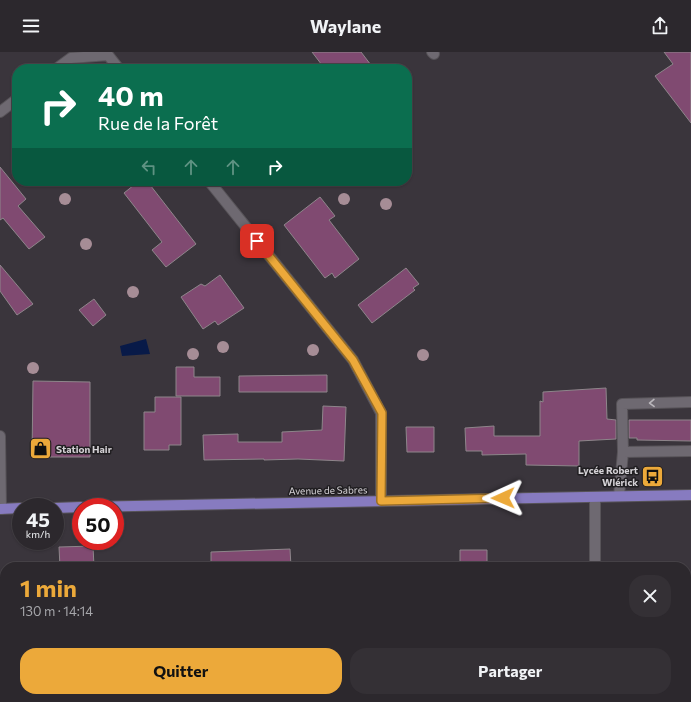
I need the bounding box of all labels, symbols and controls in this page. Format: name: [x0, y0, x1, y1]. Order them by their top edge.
icon: menu: [20, 15, 42, 37]
text: Waylane: [310, 15, 381, 37]
icon: share: [649, 15, 671, 37]
text: 40 m: [98, 78, 164, 112]
icon: right: [32, 80, 84, 132]
text: Rue de la Forêt: [98, 112, 218, 134]
icon: left: [138, 156, 160, 178]
icon: ahead: [180, 156, 202, 178]
icon: ahead: [222, 156, 244, 178]
icon: right: [264, 156, 286, 178]
pin: [240, 224, 274, 258]
icon: arrive: [246, 230, 268, 252]
one-way arrow: [649, 399, 655, 407]
shop icon: Station Hair: [27, 436, 53, 462]
place label: Station Hair: [56, 443, 112, 455]
bus stop icon: Lycée Robert Wlérick: [640, 463, 666, 489]
place label: Lycée Robert Wlérick: [578, 464, 638, 488]
position arrow: [482, 477, 524, 519]
street label: Avenue de Sabres: [288, 483, 368, 497]
speed limit sign: 50: [72, 498, 124, 550]
text: 45: [26, 507, 50, 531]
text: km/h: [26, 528, 50, 540]
text: 1 min: [20, 573, 77, 602]
button: close: [629, 575, 671, 617]
text: 130 m · 14:14: [20, 603, 93, 619]
button: Quitter: [20, 648, 342, 694]
button: Partager: [350, 648, 671, 694]

